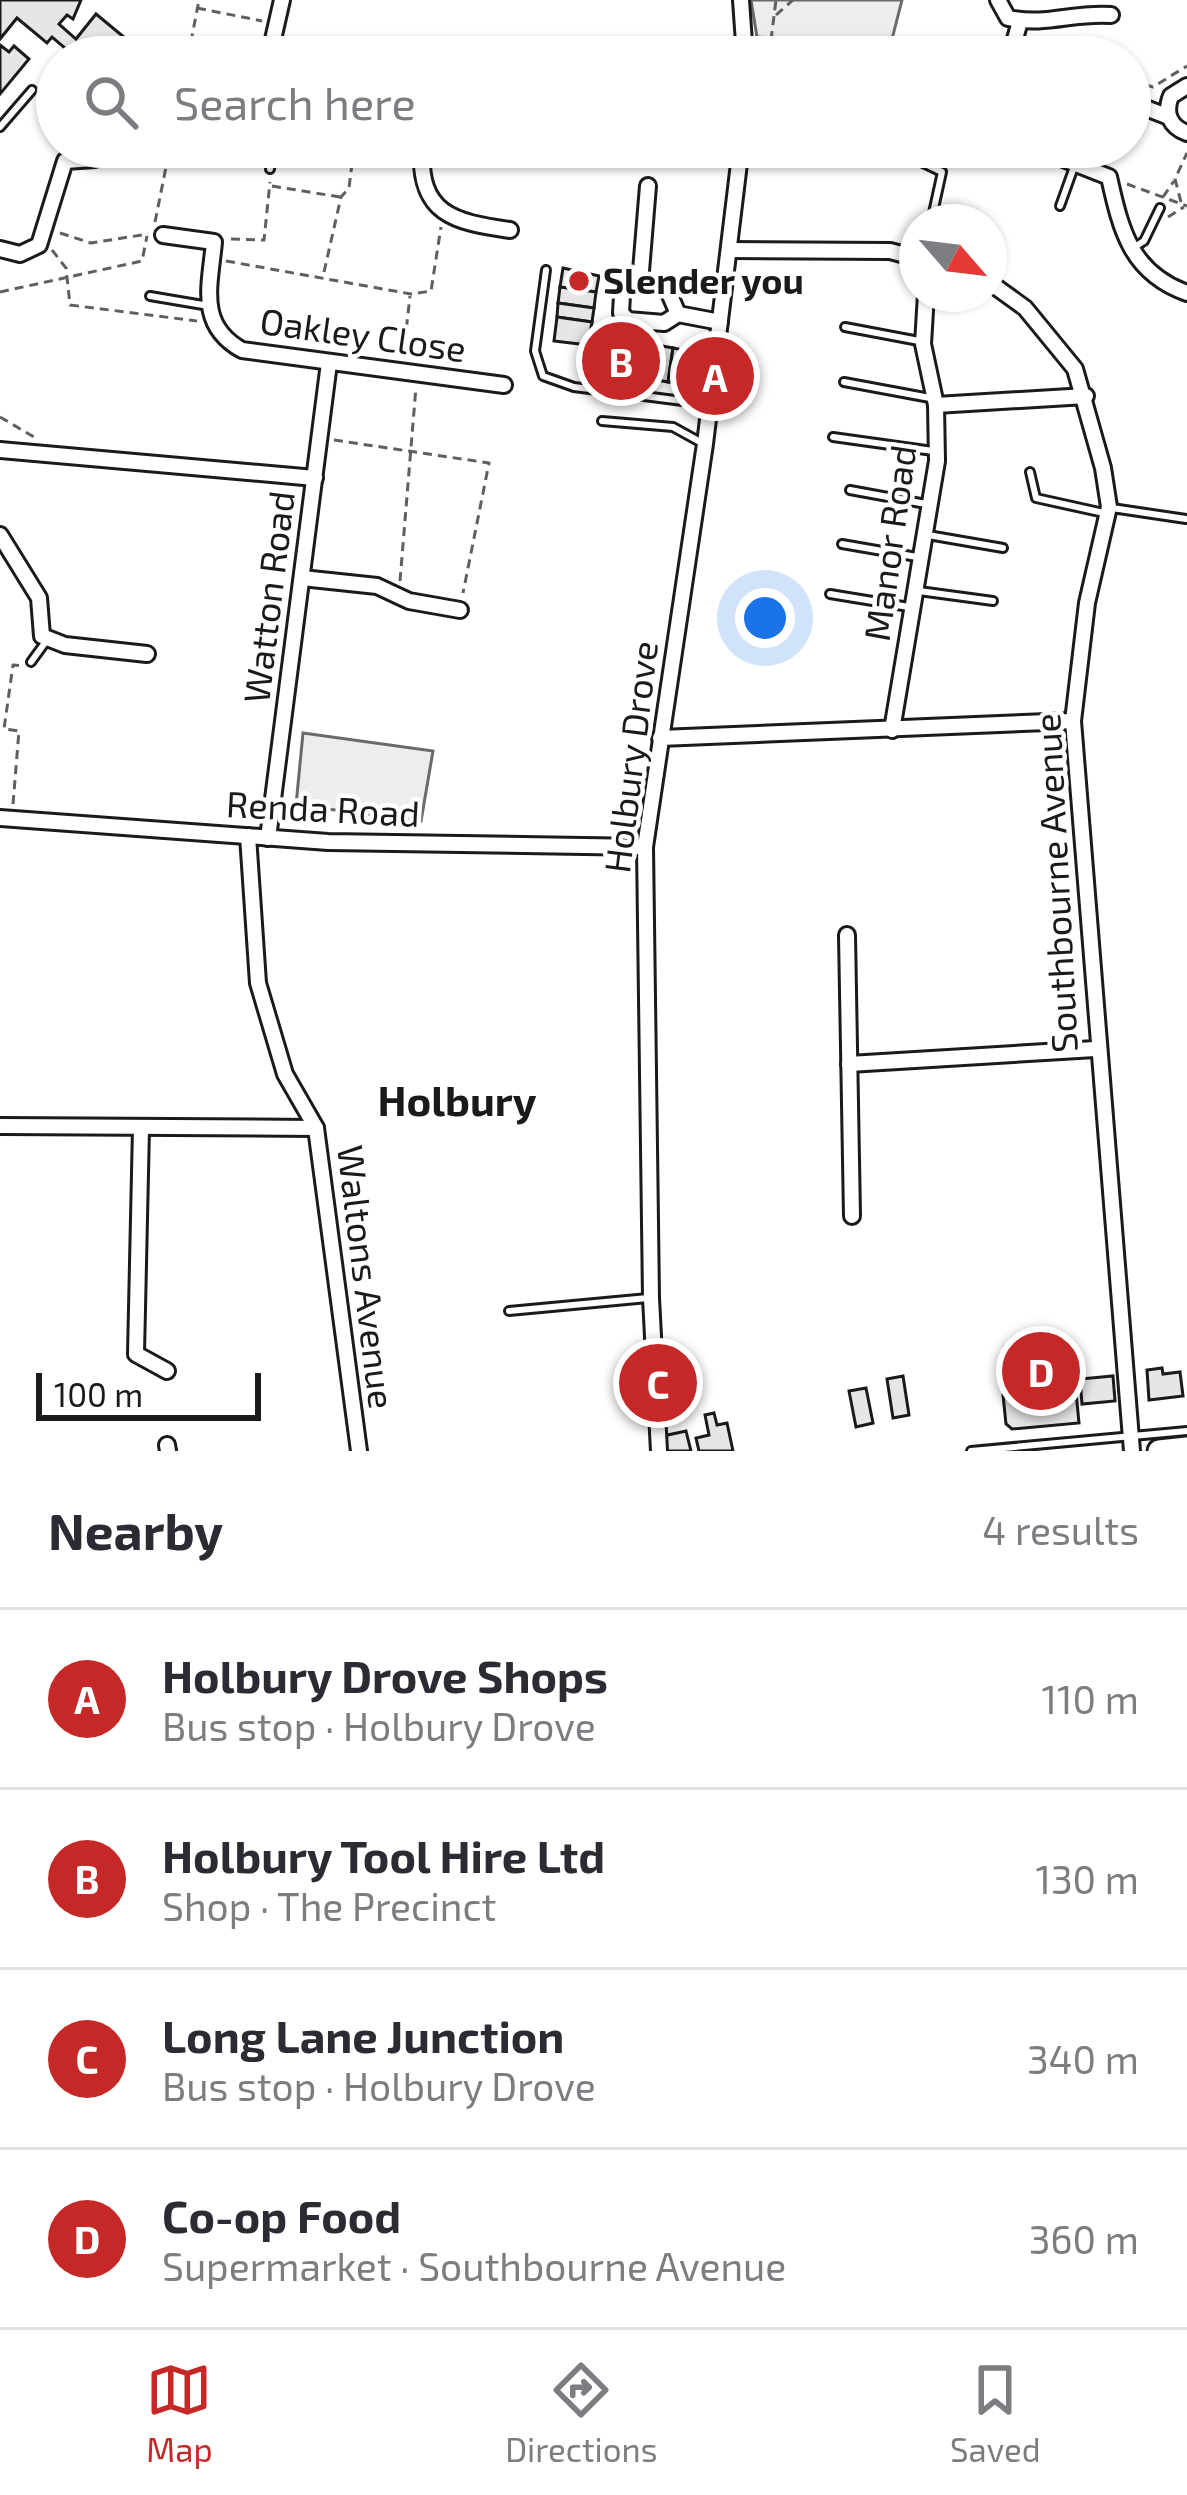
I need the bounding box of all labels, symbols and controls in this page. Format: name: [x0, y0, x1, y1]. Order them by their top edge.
search box: [36, 36, 1151, 168]
icon: search: [78, 69, 144, 135]
text: Search here: [174, 75, 416, 129]
north arrow: [899, 204, 1007, 312]
place label: Slender you: [603, 258, 804, 302]
marker: Slender you: [566, 268, 592, 294]
street label: Oakley Close: [257, 298, 469, 369]
pin: B: [582, 316, 660, 406]
pin: A: [676, 331, 754, 421]
street label: Manor Road: [853, 442, 924, 643]
street label: Watton Road: [233, 488, 302, 705]
your location: [735, 588, 795, 648]
street label: Holbury Drove: [594, 638, 665, 875]
street label: Southbourne Avenue: [1024, 712, 1085, 1054]
street label: Renda Road: [225, 781, 421, 834]
district label: Holbury: [377, 1074, 537, 1125]
street label: Waltons Avenue: [330, 1143, 405, 1411]
pin: D: [1002, 1326, 1080, 1416]
pin: C: [619, 1338, 697, 1428]
scale bar: [36, 1367, 261, 1420]
text: 100 m: [54, 1374, 143, 1414]
text: Nearby: [48, 1499, 223, 1560]
text: 4 results: [982, 1506, 1139, 1553]
text: Holbury Drove Shops: [162, 1648, 608, 1702]
text: A: [74, 1675, 100, 1722]
text: 110 m: [1042, 1675, 1139, 1722]
text: Bus stop · Holbury Drove: [162, 1702, 596, 1749]
text: Holbury Tool Hire Ltd: [162, 1828, 605, 1882]
text: B: [75, 1855, 99, 1902]
text: 130 m: [1035, 1855, 1139, 1902]
text: Shop · The Precinct: [162, 1882, 496, 1929]
text: Long Lane Junction: [162, 2008, 564, 2062]
text: C: [76, 2035, 98, 2082]
text: 340 m: [1027, 2035, 1139, 2082]
text: Bus stop · Holbury Drove: [162, 2062, 596, 2109]
text: Co-op Food: [162, 2188, 401, 2242]
text: D: [74, 2215, 100, 2262]
text: 360 m: [1029, 2215, 1139, 2262]
text: Supermarket · Southbourne Avenue: [162, 2242, 786, 2289]
tab: Map: [146, 2357, 213, 2469]
tab: Directions: [505, 2357, 657, 2469]
tab: Saved: [950, 2357, 1041, 2469]

